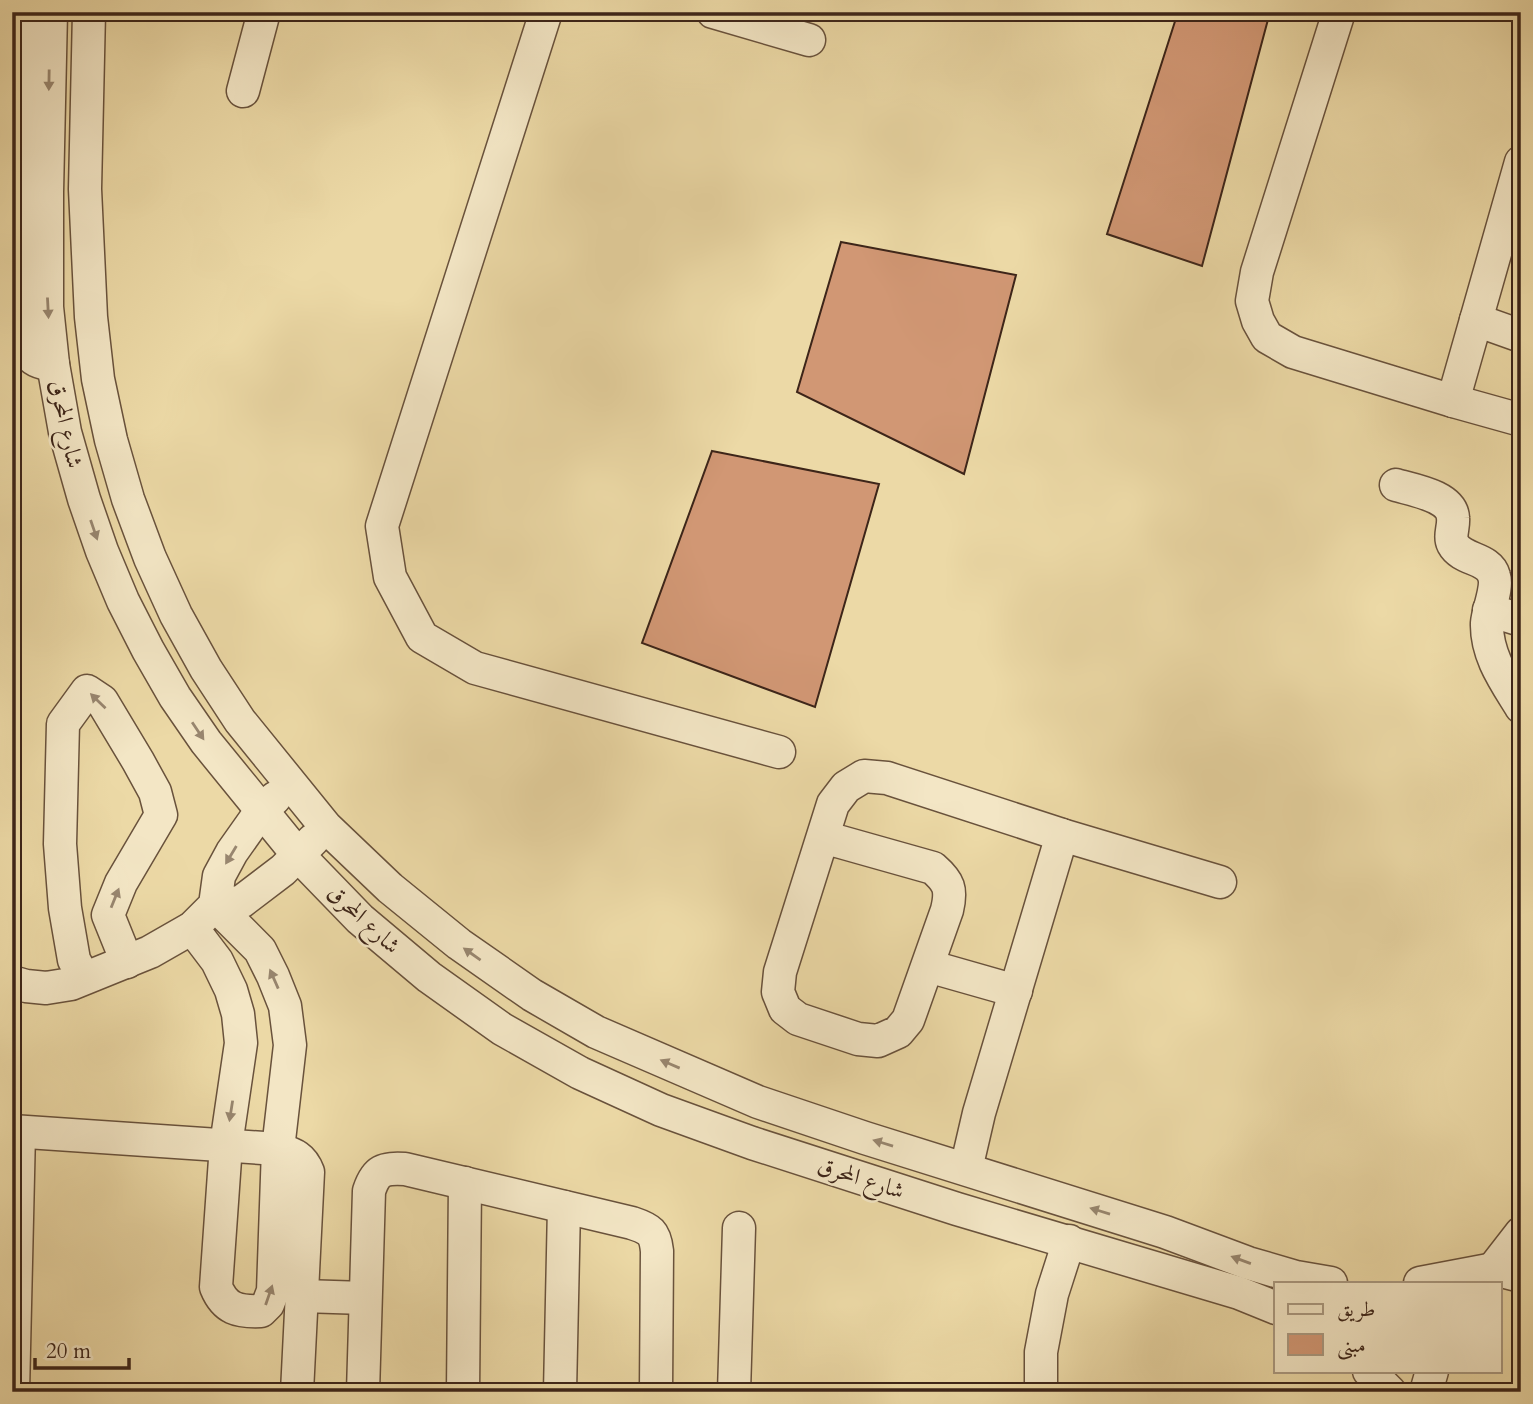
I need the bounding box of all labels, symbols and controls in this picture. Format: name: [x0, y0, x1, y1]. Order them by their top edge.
one-way arrow: [44, 70, 55, 92]
one-way arrow: [43, 297, 54, 319]
street label: شارع المحرق: [38, 377, 90, 472]
one-way arrow: [89, 519, 100, 540]
one-way arrow: [90, 693, 107, 709]
one-way arrow: [191, 722, 204, 741]
one-way arrow: [225, 845, 238, 864]
street label: شارع المحرق: [318, 877, 407, 964]
one-way arrow: [109, 888, 120, 909]
one-way arrow: [463, 947, 481, 961]
one-way arrow: [268, 969, 280, 989]
one-way arrow: [660, 1058, 680, 1070]
one-way arrow: [225, 1100, 236, 1122]
one-way arrow: [872, 1138, 893, 1148]
street label: شارع المحرق: [812, 1149, 908, 1210]
one-way arrow: [1089, 1206, 1110, 1216]
one-way arrow: [1231, 1255, 1252, 1266]
legend: [1274, 1282, 1502, 1372]
one-way arrow: [264, 1285, 275, 1306]
text: طريق: [1337, 1295, 1375, 1324]
scale bar: [35, 1327, 130, 1371]
text: مبنى: [1337, 1331, 1366, 1360]
text: 20 m: [46, 1337, 91, 1366]

